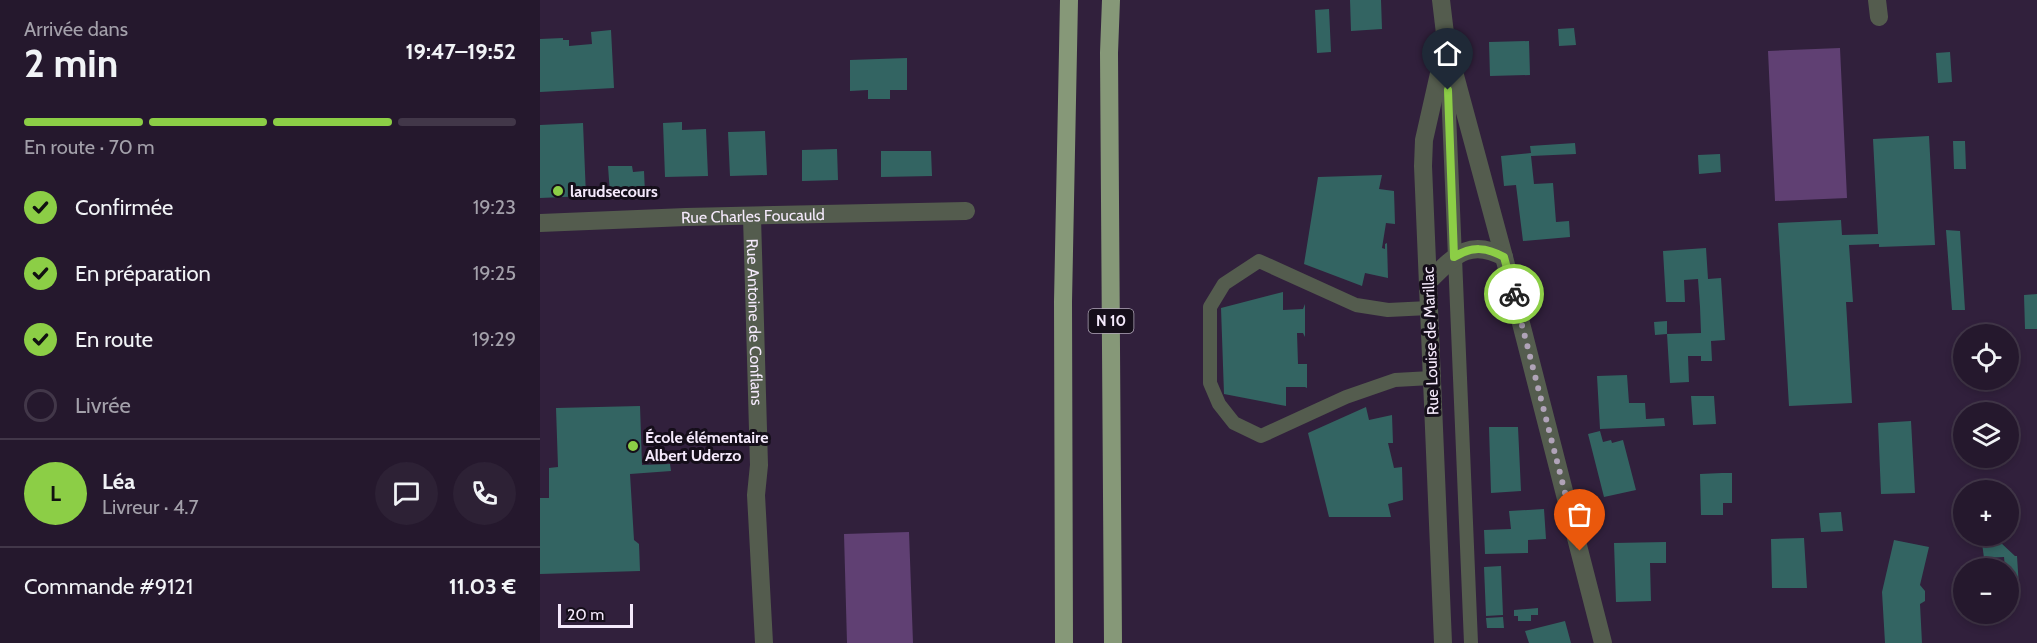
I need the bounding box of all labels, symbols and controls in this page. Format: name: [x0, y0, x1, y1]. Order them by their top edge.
text: Arrivée dans: [24, 17, 128, 41]
pin: [1422, 28, 1473, 90]
icon: home: [1431, 37, 1464, 70]
text: 19:47–19:52: [405, 38, 516, 65]
text: 2 min: [24, 39, 118, 87]
text: En route · 70 m: [24, 135, 155, 159]
place label: larudsecours: [570, 182, 658, 201]
marker: larudsecours: [551, 184, 565, 198]
icon: check: [24, 191, 57, 224]
text: Confirmée: [75, 194, 173, 221]
text: 19:23: [473, 195, 516, 219]
street label: Rue Charles Foucauld: [681, 205, 825, 227]
street label: Rue Antoine de Conflans: [743, 238, 766, 406]
icon: check: [24, 257, 57, 290]
text: En préparation: [75, 260, 211, 287]
text: 19:25: [473, 261, 516, 285]
courier: [1484, 264, 1544, 324]
street label: Rue Louise de Marillac: [1418, 266, 1443, 416]
icon: bike: [1498, 278, 1531, 311]
road number: N 10: [1088, 309, 1134, 333]
icon: check: [24, 323, 57, 356]
map controls: [1953, 324, 2019, 624]
button: locate: [1953, 324, 2019, 390]
text: En route: [75, 326, 153, 353]
text: 19:29: [472, 327, 516, 351]
text: Livrée: [75, 392, 131, 419]
button: layers: [1953, 402, 2019, 468]
place label: École élémentaire Albert Uderzo: [645, 428, 768, 465]
marker: École élémentaire Albert Uderzo: [626, 439, 640, 453]
button: chat: [375, 462, 438, 525]
button: phone: [453, 462, 516, 525]
text: Léa: [102, 468, 135, 495]
text: L: [50, 480, 61, 507]
button: +: [1953, 480, 2019, 546]
pin: [1554, 489, 1605, 551]
text: Livreur · 4.7: [102, 495, 198, 519]
icon: bag: [1563, 498, 1596, 531]
button: −: [1953, 558, 2019, 624]
text: Commande #9121: [24, 573, 193, 600]
text: 11.03 €: [449, 573, 516, 600]
scale bar: [558, 601, 633, 628]
text: 20 m: [567, 605, 604, 624]

